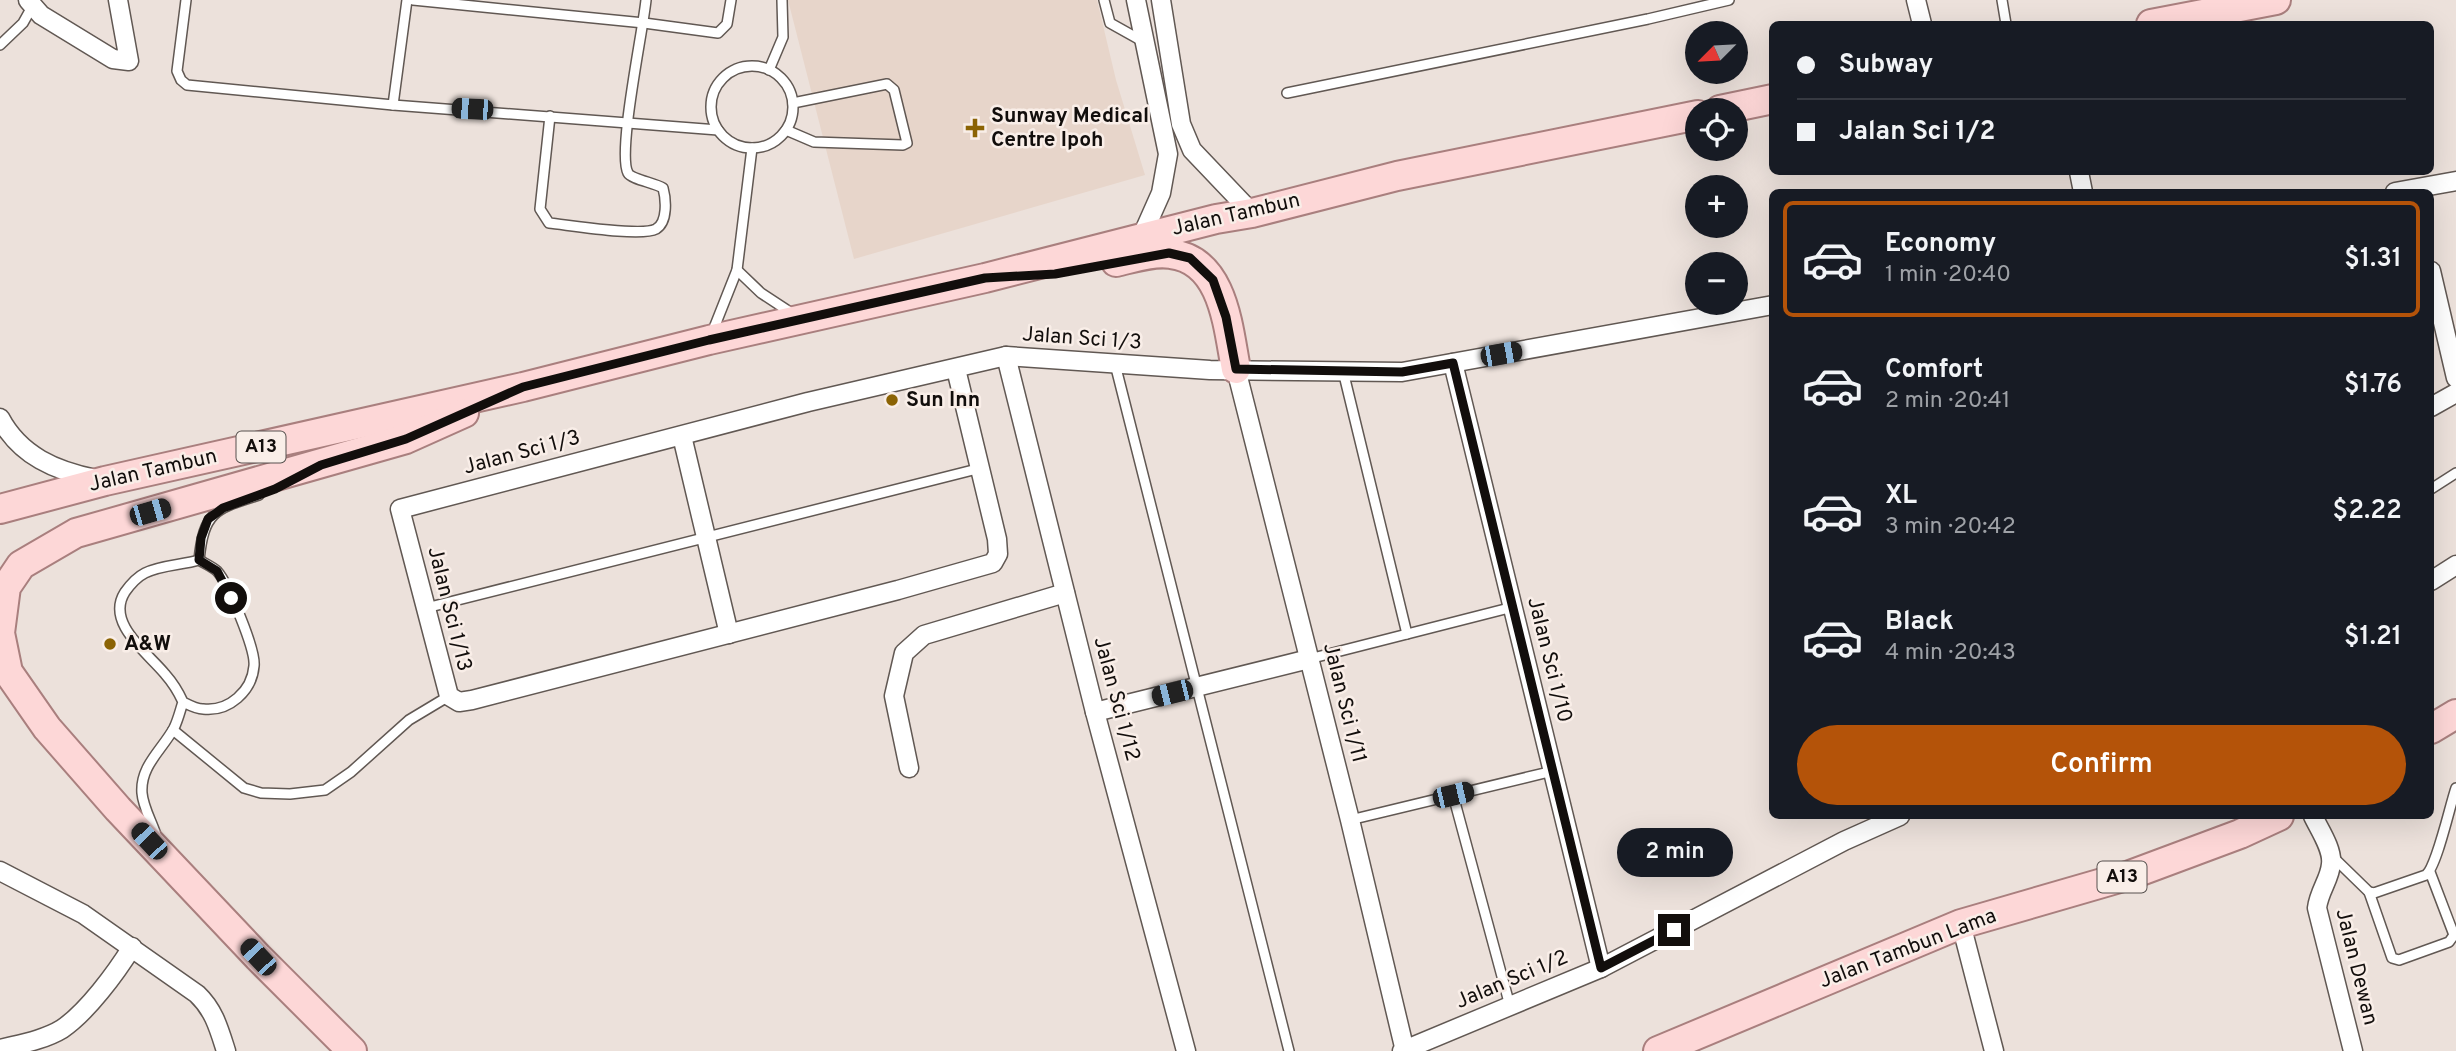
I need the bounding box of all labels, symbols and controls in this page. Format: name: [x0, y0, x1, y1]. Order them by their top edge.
north arrow: [1685, 21, 1748, 84]
map controls: [1685, 21, 1748, 315]
text: Subway: [1839, 49, 1933, 82]
car: [451, 97, 494, 121]
button: locate: [1685, 98, 1748, 161]
place label: Sunway Medical Centre Ipoh: [991, 103, 1149, 154]
text: Jalan Sci 1/2: [1839, 116, 1995, 149]
marker: Sunway Medical Centre Ipoh: [965, 118, 985, 138]
button: +: [1685, 175, 1748, 238]
street label: Jalan Tambun: [1169, 187, 1303, 243]
icon: car: [1801, 228, 1864, 291]
text: Economy: [1885, 228, 1996, 261]
text: $1.31: [2344, 243, 2402, 276]
button: −: [1685, 252, 1748, 315]
text: 1 min · 20:40: [1885, 261, 2011, 290]
street label: Jalan Sci 1/3: [1021, 321, 1143, 357]
car: [1479, 340, 1524, 368]
icon: car: [1801, 354, 1864, 417]
text: Comfort: [1885, 354, 1983, 387]
text: $1.76: [2344, 369, 2402, 402]
place label: Sun Inn: [906, 387, 980, 414]
text: 2 min · 20:41: [1885, 387, 2010, 416]
marker: Sun Inn: [884, 392, 900, 408]
street label: Jalan Sci 1/3: [461, 424, 583, 482]
road number: A13: [236, 432, 286, 462]
street label: Jalan Tambun: [86, 443, 220, 499]
icon: car: [1801, 480, 1864, 543]
text: XL: [1885, 480, 1917, 513]
text: $2.22: [2333, 495, 2402, 528]
car: [127, 496, 174, 528]
text: 3 min · 20:42: [1885, 513, 2016, 542]
street label: Jalan Sci 1/13: [420, 544, 478, 674]
route start: [215, 582, 247, 614]
street label: Jalan Sci 1/10: [1520, 594, 1578, 726]
icon: car: [1801, 606, 1864, 669]
text: Black: [1885, 606, 1954, 639]
text: $1.21: [2344, 621, 2402, 654]
place label: A&W: [124, 631, 171, 658]
street label: Jalan Sci 1/12: [1086, 634, 1146, 764]
marker: A&W: [102, 636, 118, 652]
text: 4 min · 20:43: [1885, 639, 2016, 668]
street label: Jalan Sci 1/11: [1316, 640, 1372, 766]
car: [1150, 678, 1195, 708]
button: Confirm: [1797, 725, 2406, 805]
car: [1431, 780, 1476, 810]
car: [127, 818, 172, 864]
callout: 2 min: [1616, 828, 1732, 878]
text: 2 min: [1645, 838, 1705, 867]
road number: A13: [2098, 862, 2146, 892]
street label: Jalan Tambun Lama: [1816, 903, 2000, 995]
street label: Jalan Dewan: [2328, 906, 2384, 1028]
route end: [1658, 914, 1690, 946]
car: [236, 934, 281, 980]
street label: Jalan Sci 1/2: [1451, 944, 1573, 1016]

